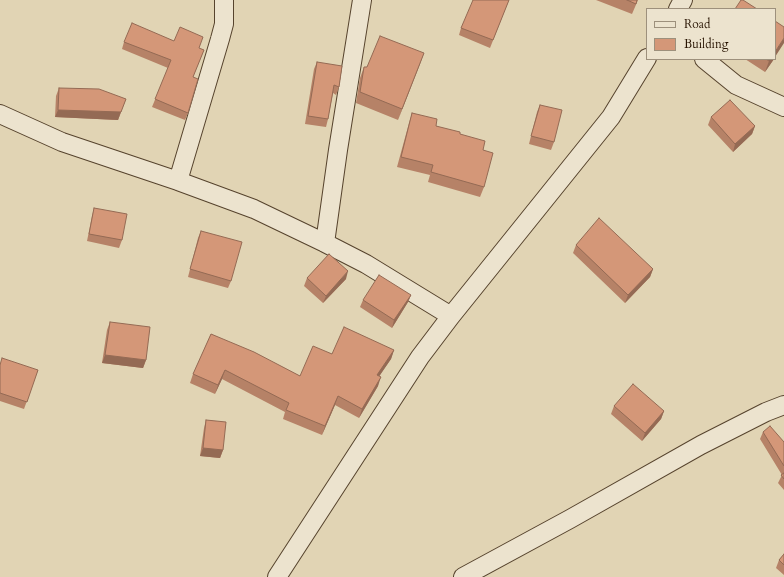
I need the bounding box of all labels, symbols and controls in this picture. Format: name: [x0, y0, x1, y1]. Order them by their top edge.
legend: [646, 8, 776, 60]
text: Road: [684, 16, 710, 32]
text: Building: [684, 36, 728, 52]

